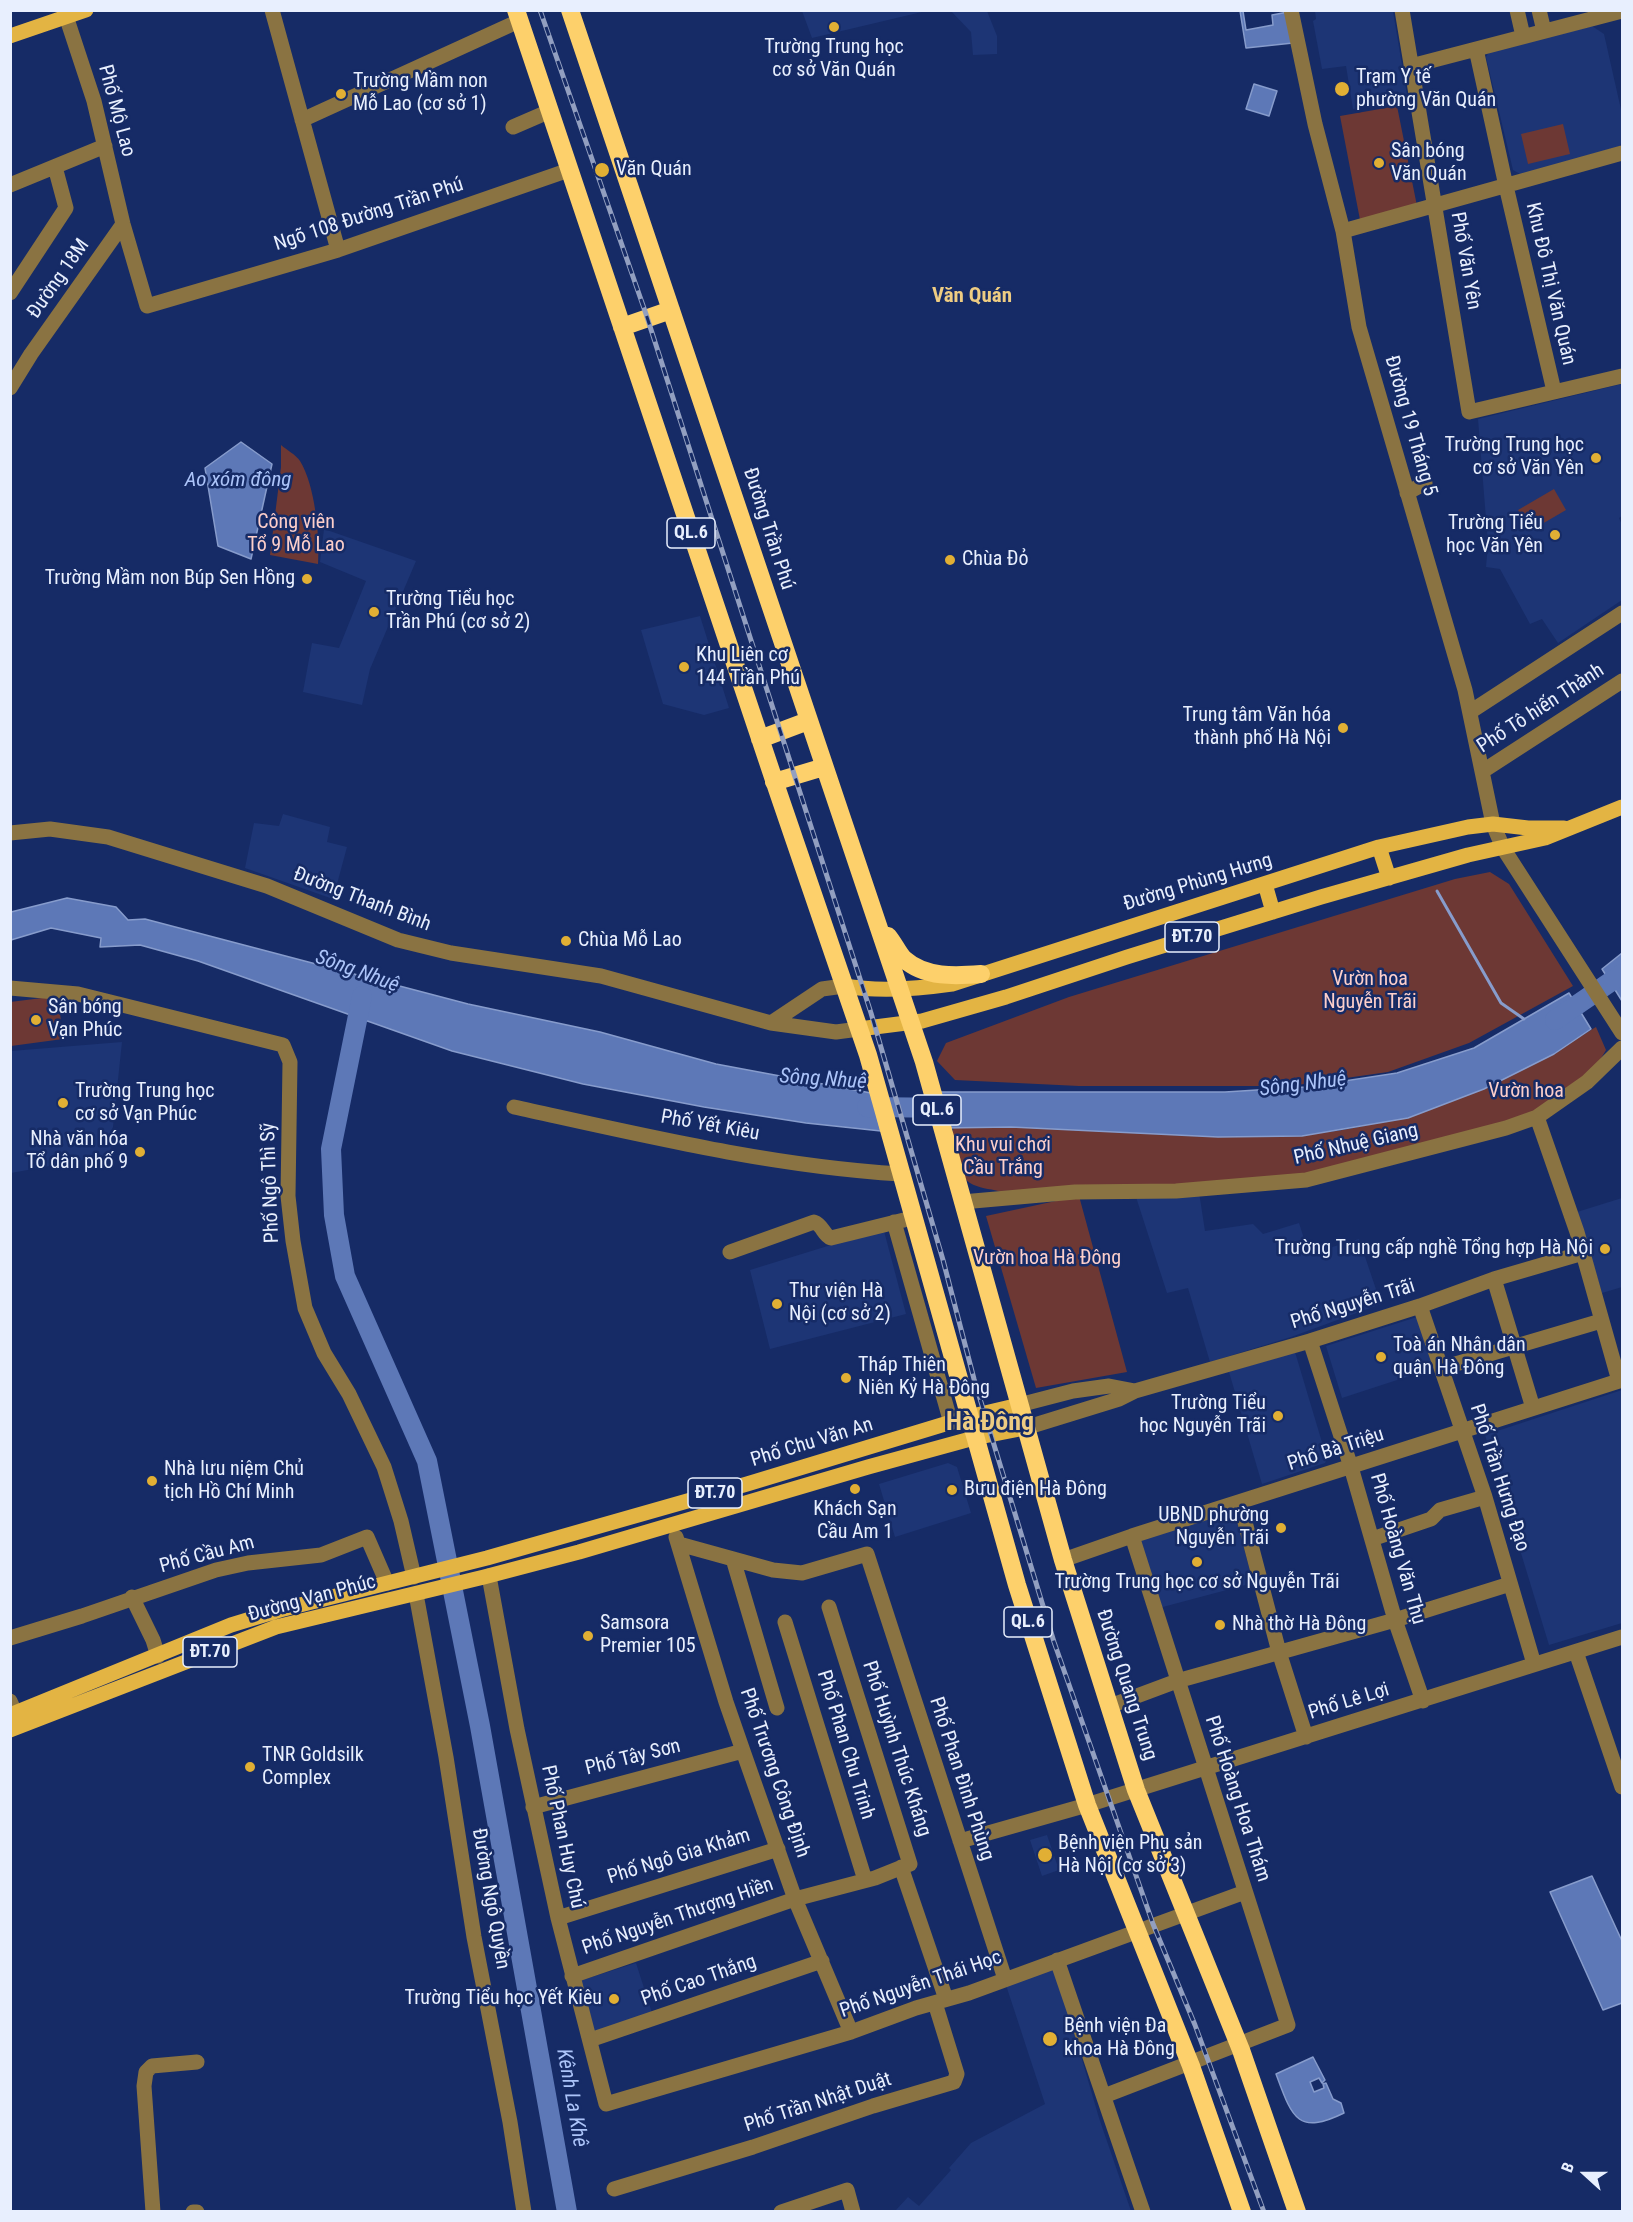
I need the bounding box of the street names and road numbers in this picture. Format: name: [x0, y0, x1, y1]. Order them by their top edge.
street label: Phố Mộ Lao: [92, 62, 140, 160]
street label: Ngõ 108 Đường Trần Phú: [271, 173, 467, 257]
street label: Khu Đô Thị Văn Quán: [1520, 200, 1580, 368]
street label: Phố Văn Yên: [1445, 210, 1485, 312]
street label: Đường 18M: [23, 235, 95, 323]
street label: Đường 19 Tháng 5: [1378, 353, 1442, 499]
street label: Đường Trần Phú: [737, 465, 799, 593]
road number: QL.6: [667, 518, 715, 548]
street label: Phố Tô hiến Thành: [1473, 659, 1609, 759]
street label: Đường Phùng Hưng: [1121, 849, 1275, 917]
street label: Đường Thanh Bình: [290, 863, 434, 937]
road number: ĐT.70: [1165, 922, 1219, 952]
road number: QL.6: [913, 1095, 961, 1125]
street label: Phố Yết Kiêu: [659, 1106, 761, 1146]
street label: Phố Nhuệ Giang: [1292, 1119, 1420, 1171]
street label: Phố Ngô Thì Sỹ: [257, 1122, 285, 1244]
street label: Phố Nguyễn Trãi: [1288, 1275, 1418, 1335]
street label: Phố Trần Hưng Đạo: [1464, 1401, 1534, 1555]
street label: Phố Chu Văn An: [748, 1413, 876, 1473]
street label: Phố Bà Triệu: [1285, 1423, 1387, 1477]
street label: Phố Hoàng Văn Thụ: [1364, 1471, 1430, 1627]
road number: ĐT.70: [688, 1478, 742, 1508]
street label: Phố Cầu Am: [157, 1531, 257, 1579]
street label: Đường Vạn Phúc: [246, 1570, 378, 1628]
street label: Đường Quang Trung: [1090, 1606, 1162, 1764]
road number: QL.6: [1004, 1607, 1052, 1637]
road number: ĐT.70: [183, 1637, 237, 1667]
street label: Phố Huỳnh Thúc Kháng: [856, 1658, 936, 1840]
street label: Phố Phan Chu Trinh: [811, 1667, 879, 1823]
street label: Phố Lê Lợi: [1306, 1678, 1392, 1726]
street label: Phố Trương Công Định: [734, 1685, 814, 1861]
street label: Phố Phan Đình Phùng: [923, 1694, 999, 1864]
street label: Phố Hoàng Hoa Thám: [1199, 1713, 1275, 1885]
street label: Phố Tây Sơn: [583, 1735, 683, 1781]
street label: Phố Phan Huy Chú: [535, 1763, 589, 1911]
street label: Phố Ngô Gia Khảm: [605, 1824, 753, 1890]
street label: Đường Ngô Quyền: [466, 1827, 514, 1971]
street label: Phố Nguyễn Thượng Hiền: [579, 1873, 777, 1961]
street label: Phố Nguyễn Thái Học: [837, 1946, 1005, 2024]
street label: Phố Cao Thắng: [638, 1950, 760, 2012]
street label: Phố Trần Nhật Duật: [741, 2068, 895, 2138]

